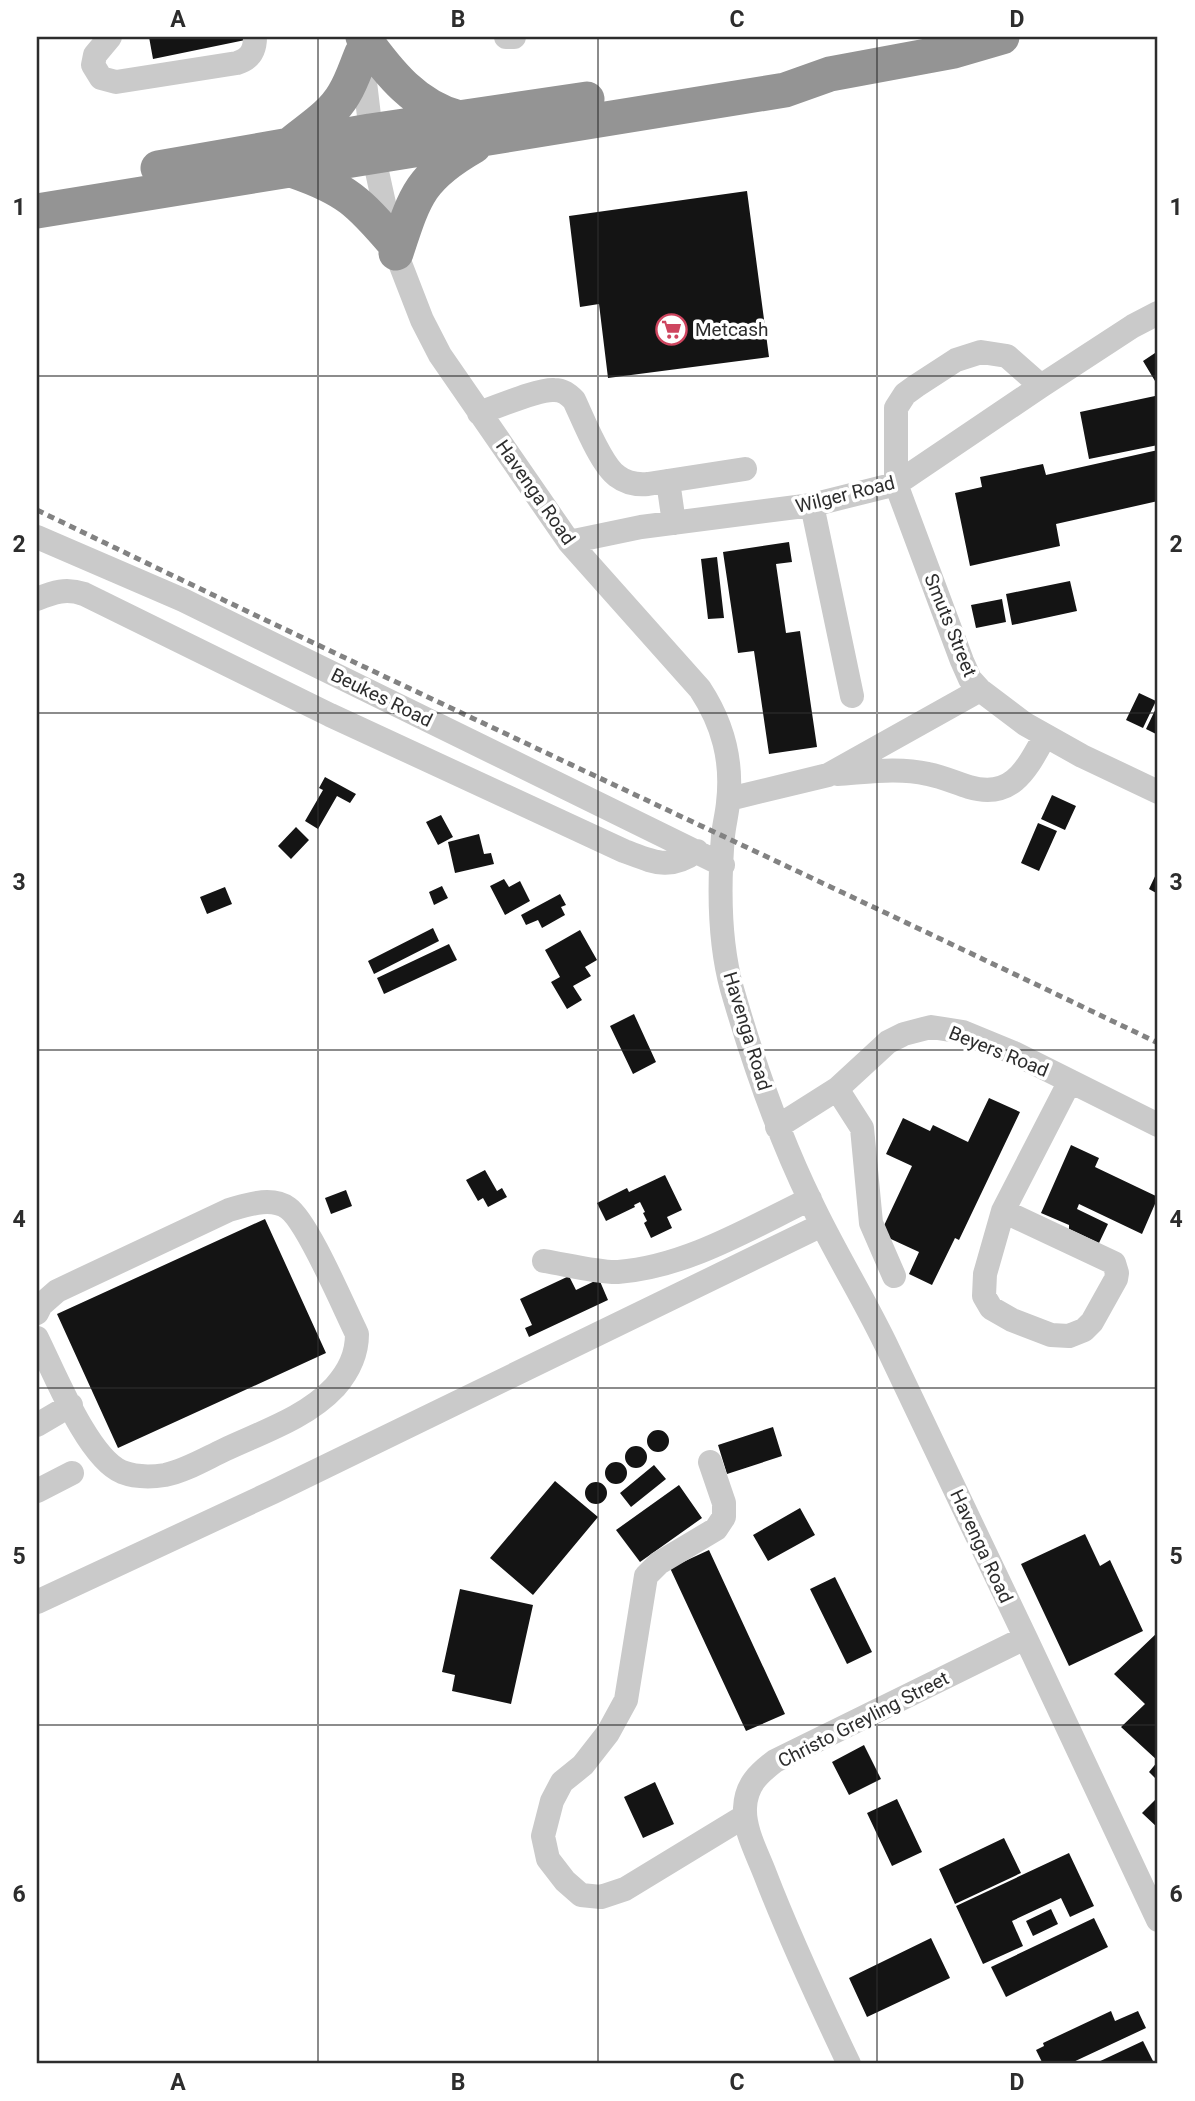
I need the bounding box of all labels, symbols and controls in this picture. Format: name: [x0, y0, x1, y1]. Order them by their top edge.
text: A: [170, 6, 186, 33]
text: B: [451, 6, 465, 33]
text: C: [729, 6, 745, 33]
text: D: [1010, 6, 1024, 33]
text: 1: [12, 194, 26, 221]
text: 1: [1169, 194, 1183, 221]
supermarket icon: Metcash: [655, 312, 689, 346]
place label: Metcash: [695, 318, 768, 341]
street label: Havenga Road: [491, 435, 580, 549]
street label: Wilger Road: [793, 471, 897, 518]
text: 2: [12, 531, 26, 558]
text: 2: [1169, 531, 1183, 558]
street label: Smuts Street: [919, 570, 982, 680]
street label: Beukes Road: [327, 663, 436, 732]
text: 3: [12, 869, 26, 896]
text: 3: [1169, 869, 1183, 896]
street label: Havenga Road: [719, 969, 776, 1093]
street label: Beyers Road: [946, 1021, 1052, 1082]
text: 4: [12, 1206, 26, 1233]
text: 4: [1169, 1206, 1183, 1233]
street label: Havenga Road: [945, 1486, 1018, 1607]
text: 5: [12, 1543, 26, 1570]
text: 5: [1169, 1543, 1183, 1570]
street label: Christo Greyling Street: [774, 1666, 953, 1773]
text: 6: [12, 1881, 26, 1908]
text: 6: [1169, 1881, 1183, 1908]
text: A: [170, 2069, 186, 2096]
text: B: [451, 2069, 465, 2096]
text: C: [729, 2069, 745, 2096]
text: D: [1010, 2069, 1024, 2096]

